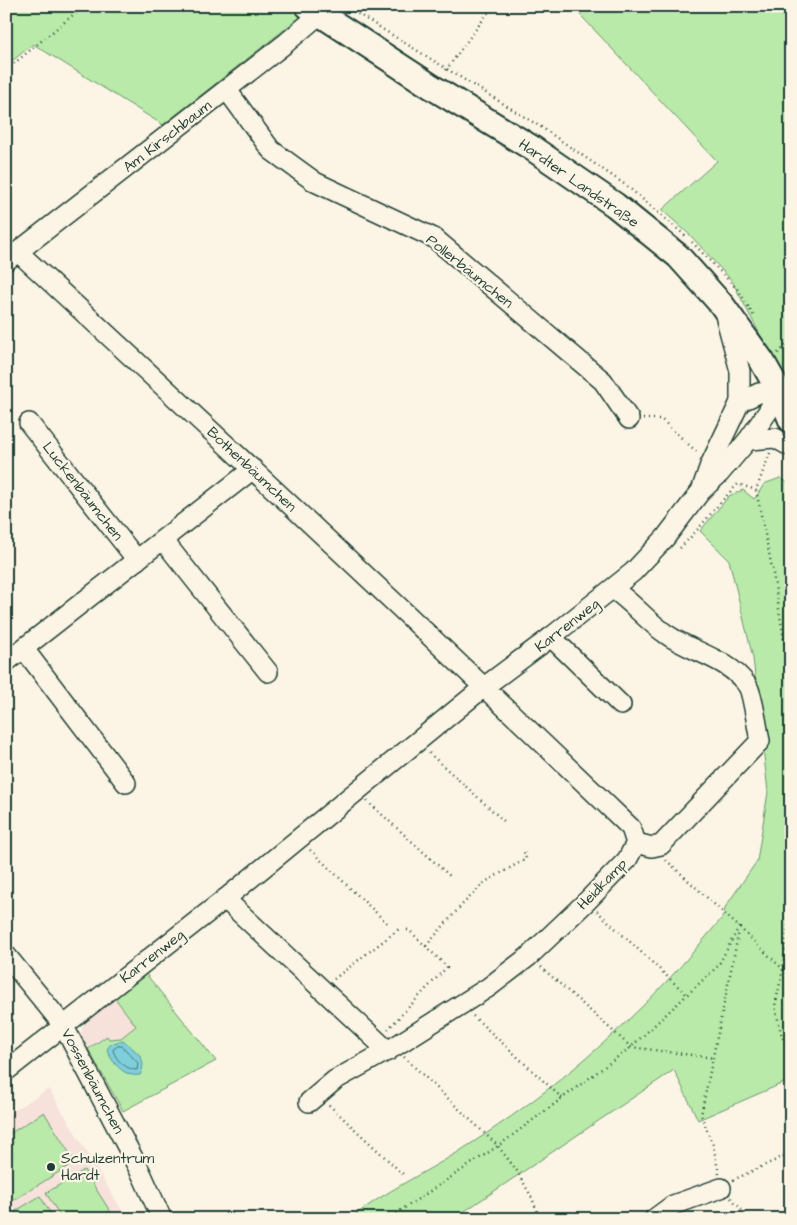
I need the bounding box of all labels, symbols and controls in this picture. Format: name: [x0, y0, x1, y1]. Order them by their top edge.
street label: Am Kirschbaum: [119, 95, 216, 178]
street label: Hardter Landstraße: [514, 134, 643, 233]
street label: Pollerbäumchen: [422, 230, 518, 314]
street label: Bothenbäumchen: [202, 422, 302, 517]
street label: Luckenbäumchen: [37, 437, 128, 546]
street label: Karrenweg: [531, 593, 605, 658]
street label: Heidkamp: [573, 854, 632, 915]
street label: Karrenweg: [116, 924, 190, 989]
street label: Vossenbäumchen: [56, 1025, 129, 1138]
place label: Schulzentrum Hardt: [61, 1148, 155, 1186]
marker: Schulzentrum Hardt: [45, 1161, 57, 1173]

